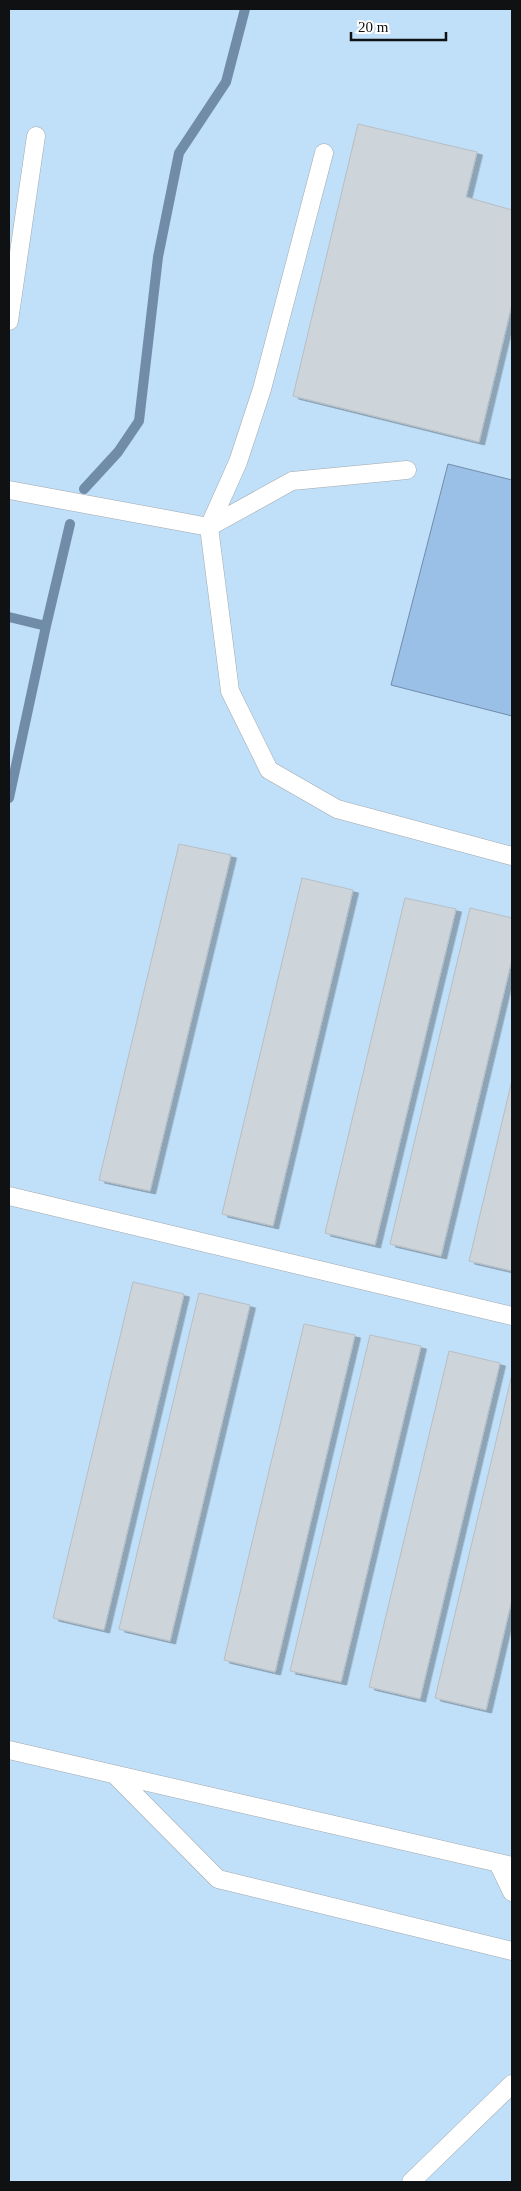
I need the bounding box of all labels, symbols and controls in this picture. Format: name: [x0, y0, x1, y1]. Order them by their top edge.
scale bar: [351, 10, 446, 42]
text: 20 m: [358, 19, 389, 35]

